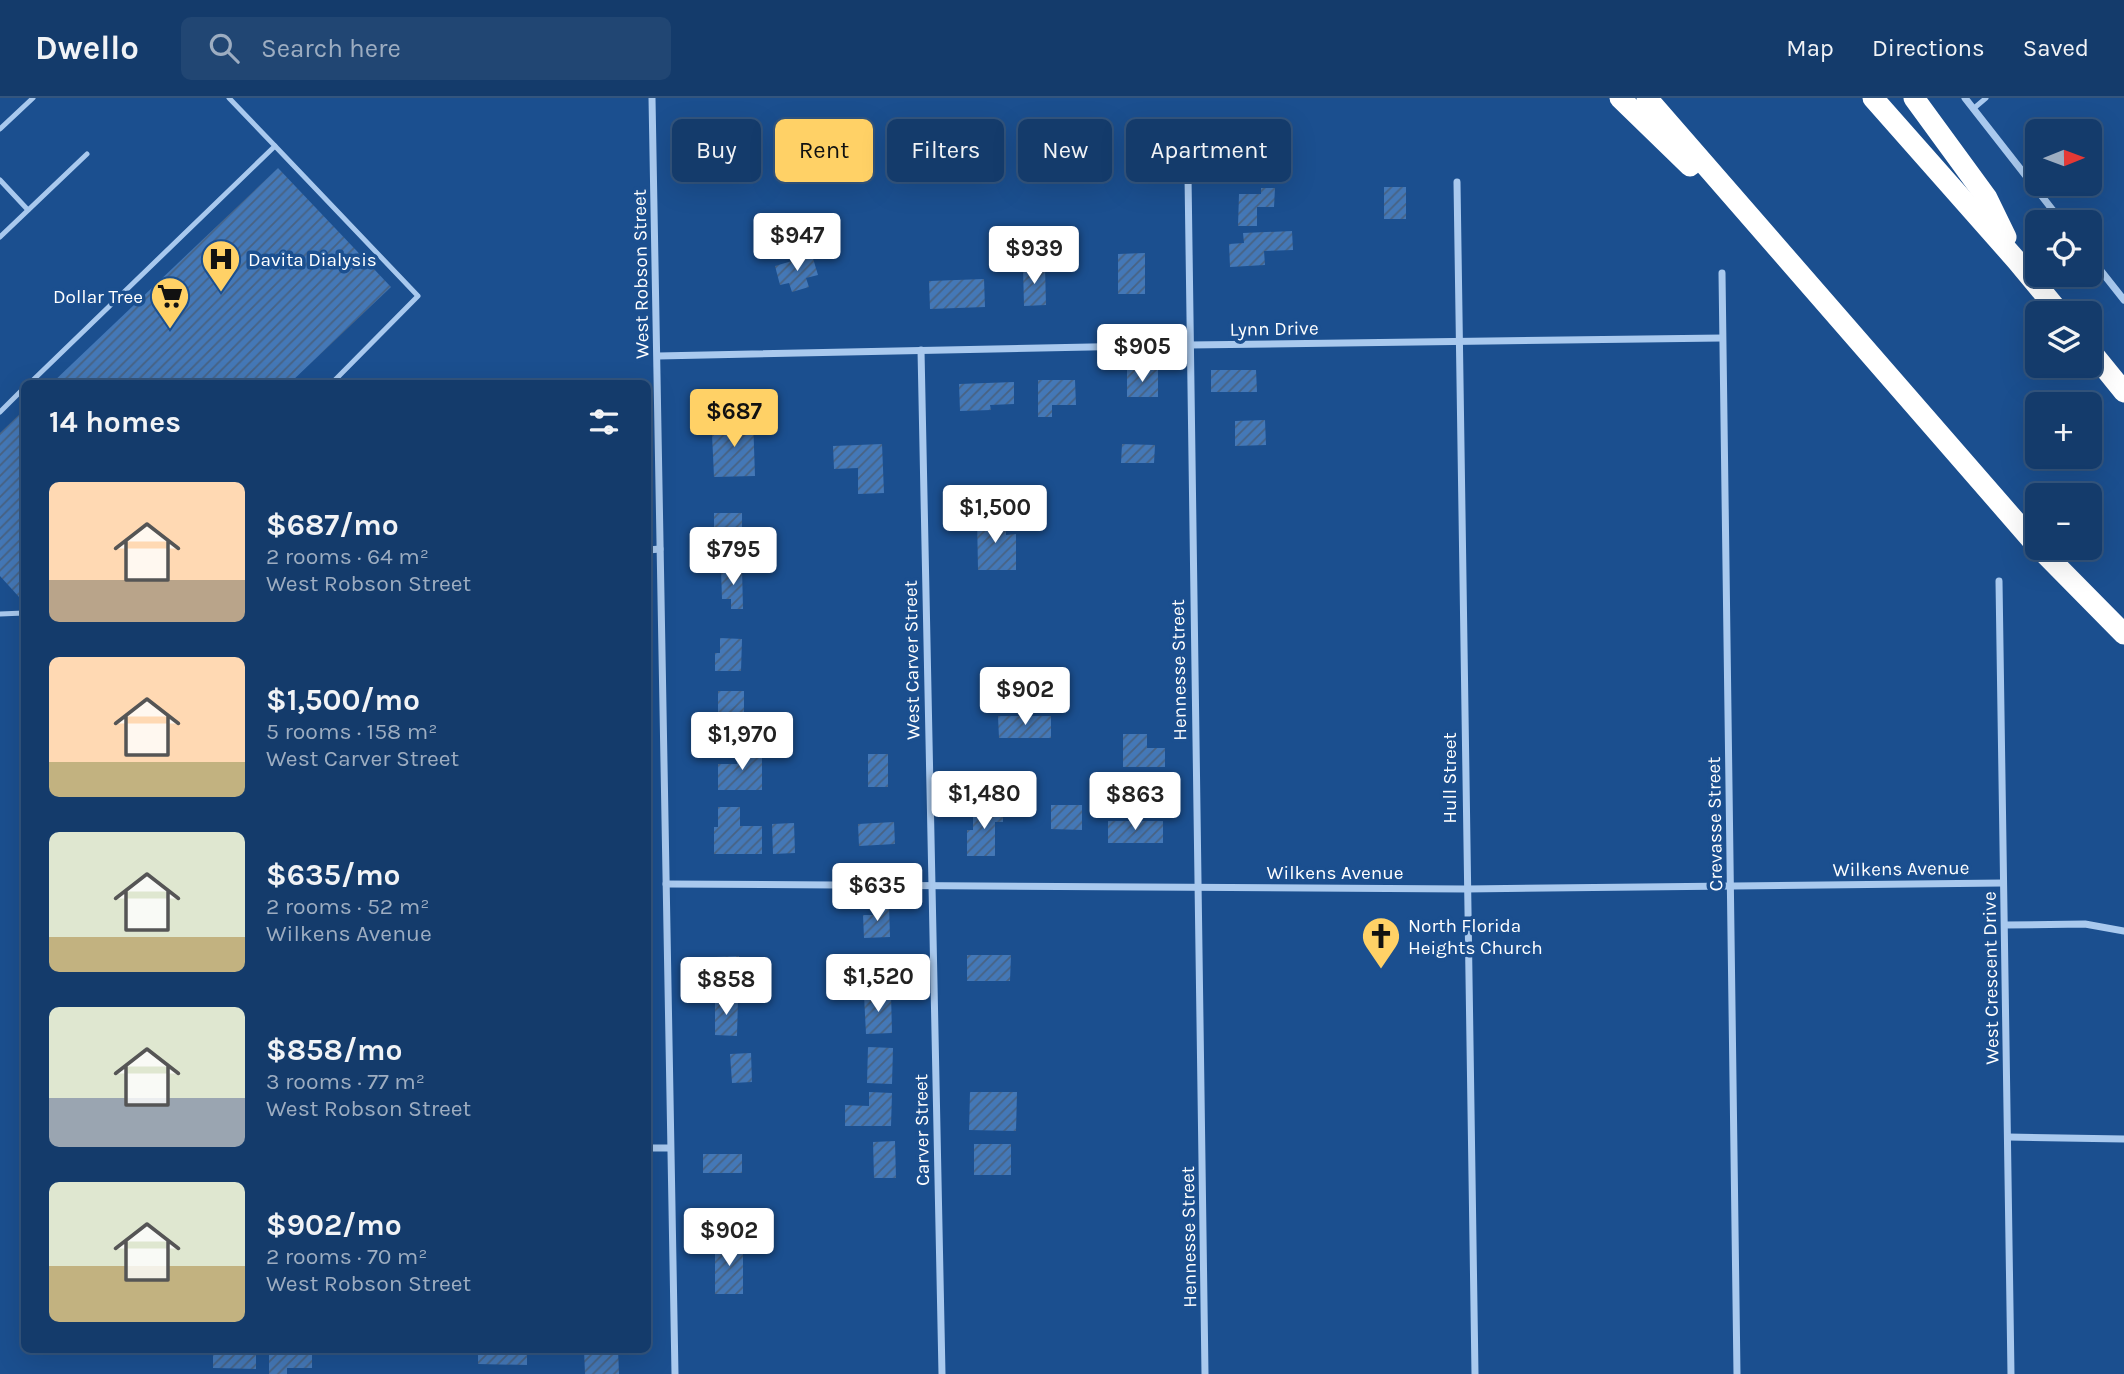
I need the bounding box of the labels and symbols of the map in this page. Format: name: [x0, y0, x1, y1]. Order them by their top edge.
north arrow: [2025, 119, 2102, 196]
street label: West Robson Street: [629, 189, 653, 359]
pin: $947: [756, 214, 838, 273]
pin: $939: [993, 226, 1075, 286]
hospital icon: Davita Dialysis: [200, 238, 242, 293]
place label: Davita Dialysis: [248, 249, 377, 271]
supermarket icon: Dollar Tree: [149, 275, 191, 330]
place label: Dollar Tree: [53, 286, 143, 308]
street label: Lynn Drive: [1229, 317, 1319, 341]
pin: $905: [1101, 324, 1183, 384]
pin: $687: [693, 390, 775, 449]
pin: $1,500: [938, 486, 1052, 545]
pin: $795: [692, 528, 774, 587]
street label: West Carver Street: [900, 580, 924, 740]
street label: Hennesse Street: [1167, 599, 1191, 741]
pin: $902: [984, 668, 1066, 727]
pin: $1,970: [685, 712, 799, 772]
street label: Hull Street: [1439, 732, 1461, 824]
street label: Crevasse Street: [1703, 756, 1727, 892]
pin: $1,480: [927, 772, 1041, 831]
pin: $863: [1094, 772, 1176, 832]
street label: Wilkens Avenue: [1832, 857, 1970, 881]
street label: Wilkens Avenue: [1267, 862, 1403, 884]
pin: $635: [836, 864, 918, 923]
street label: West Crescent Drive: [1978, 891, 2004, 1065]
church icon: North Florida Heights Church: [1360, 915, 1402, 970]
place label: North Florida Heights Church: [1408, 915, 1543, 959]
pin: $1,520: [821, 954, 935, 1014]
pin: $858: [685, 958, 767, 1017]
street label: Carver Street: [910, 1074, 934, 1186]
street label: Hennesse Street: [1177, 1166, 1201, 1308]
pin: $902: [688, 1208, 770, 1268]

